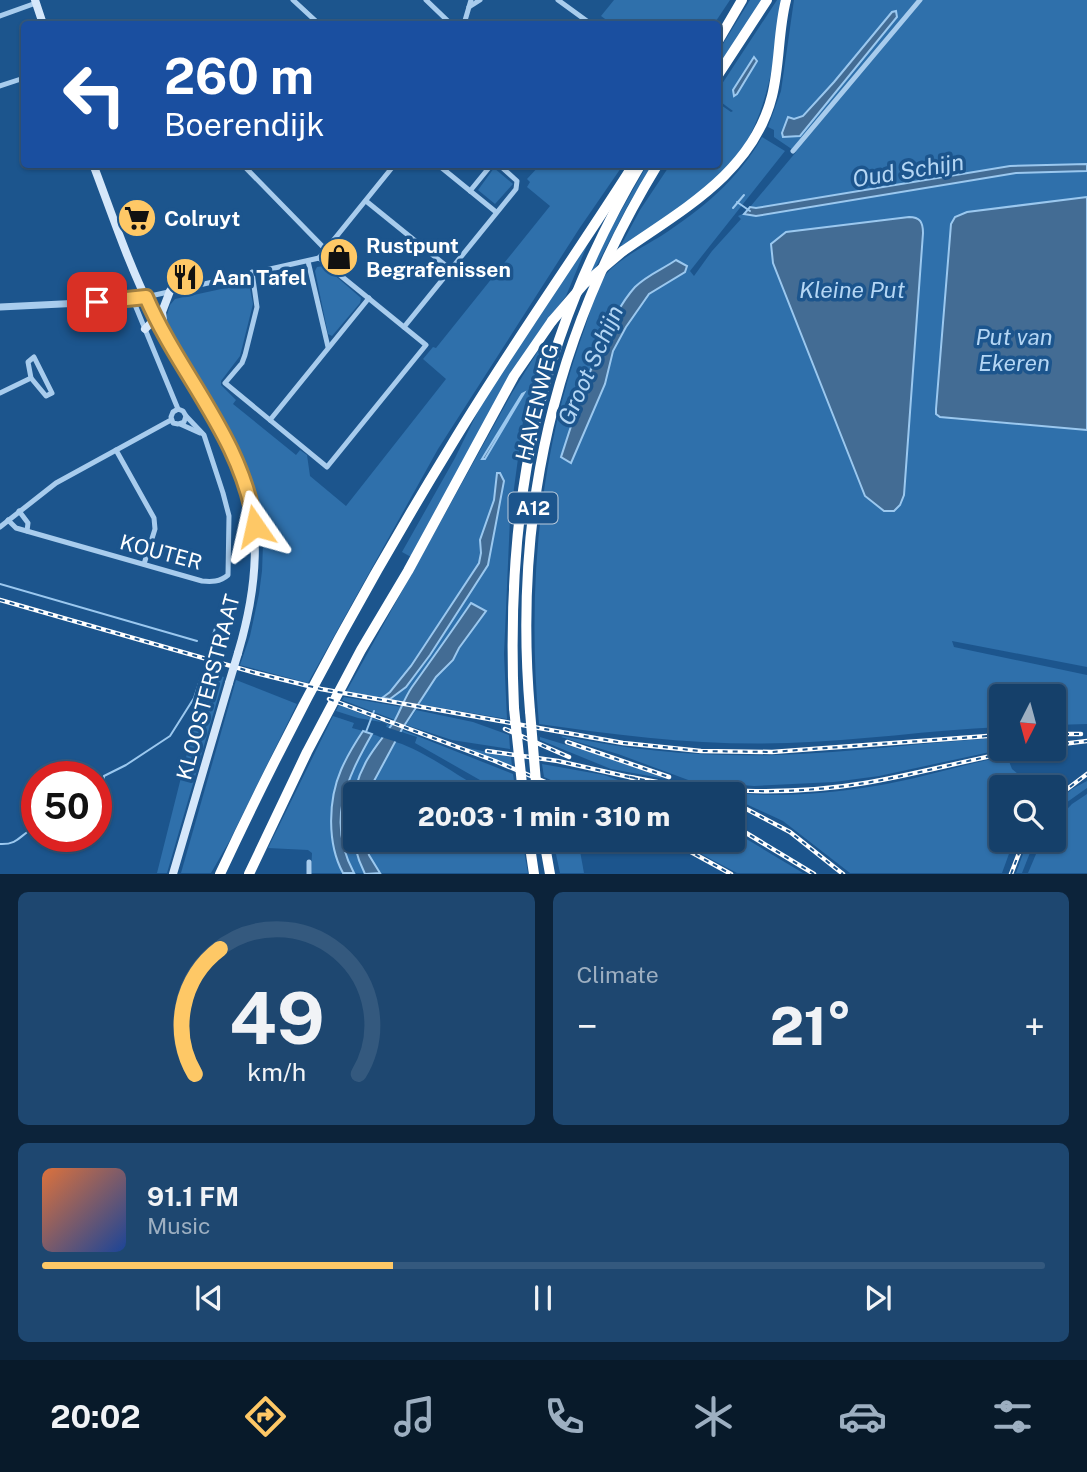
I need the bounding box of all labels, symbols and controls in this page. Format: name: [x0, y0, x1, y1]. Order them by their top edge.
text: 260 m: [164, 47, 314, 105]
icon: left: [49, 49, 140, 140]
text: Boerendijk: [164, 106, 324, 143]
water label: Oud Schijn: [850, 148, 966, 192]
supermarket icon: Colruyt: [116, 197, 158, 239]
place label: Colruyt: [164, 206, 240, 231]
place label: Rustpunt Begrafenissen: [366, 233, 511, 282]
shop icon: Rustpunt Begrafenissen: [318, 236, 360, 278]
restaurant icon: Aan Tafel: [164, 256, 206, 298]
place label: Aan Tafel: [212, 265, 307, 290]
pin: [67, 272, 127, 332]
water label: Kleine Put: [799, 276, 905, 303]
icon: arrive: [78, 283, 116, 321]
water label: Groot Schijn: [552, 301, 628, 429]
water label: Put van Ekeren: [976, 323, 1052, 376]
street label: HAVENWEG: [510, 341, 564, 463]
position arrow: [218, 489, 292, 563]
road number: A12: [508, 492, 558, 524]
street label: KOUTER: [117, 529, 205, 575]
street label: KLOOSTERSTRAAT: [171, 592, 245, 782]
north arrow: [989, 684, 1066, 761]
map controls: [989, 684, 1066, 852]
speed limit sign: 50: [21, 761, 112, 852]
button: search: [989, 775, 1066, 852]
text: 20:03 · 1 min · 310 m: [418, 801, 670, 832]
text: Climate: [577, 961, 659, 988]
text: 49: [228, 976, 324, 1061]
text: 21°: [770, 996, 852, 1057]
text: −: [577, 1004, 598, 1049]
text: +: [1024, 1004, 1045, 1049]
text: km/h: [247, 1057, 306, 1087]
text: 91.1 FM: [147, 1181, 239, 1212]
text: Music: [147, 1212, 211, 1239]
icon: previous: [190, 1279, 228, 1317]
icon: pause: [524, 1279, 562, 1317]
icon: next: [859, 1279, 897, 1317]
icon: directions: [241, 1392, 290, 1441]
icon: music: [390, 1392, 439, 1441]
icon: phone: [540, 1392, 589, 1441]
icon: climate: [689, 1392, 738, 1441]
icon: car: [838, 1392, 887, 1441]
icon: filters: [988, 1392, 1037, 1441]
text: 20:02: [50, 1398, 141, 1435]

